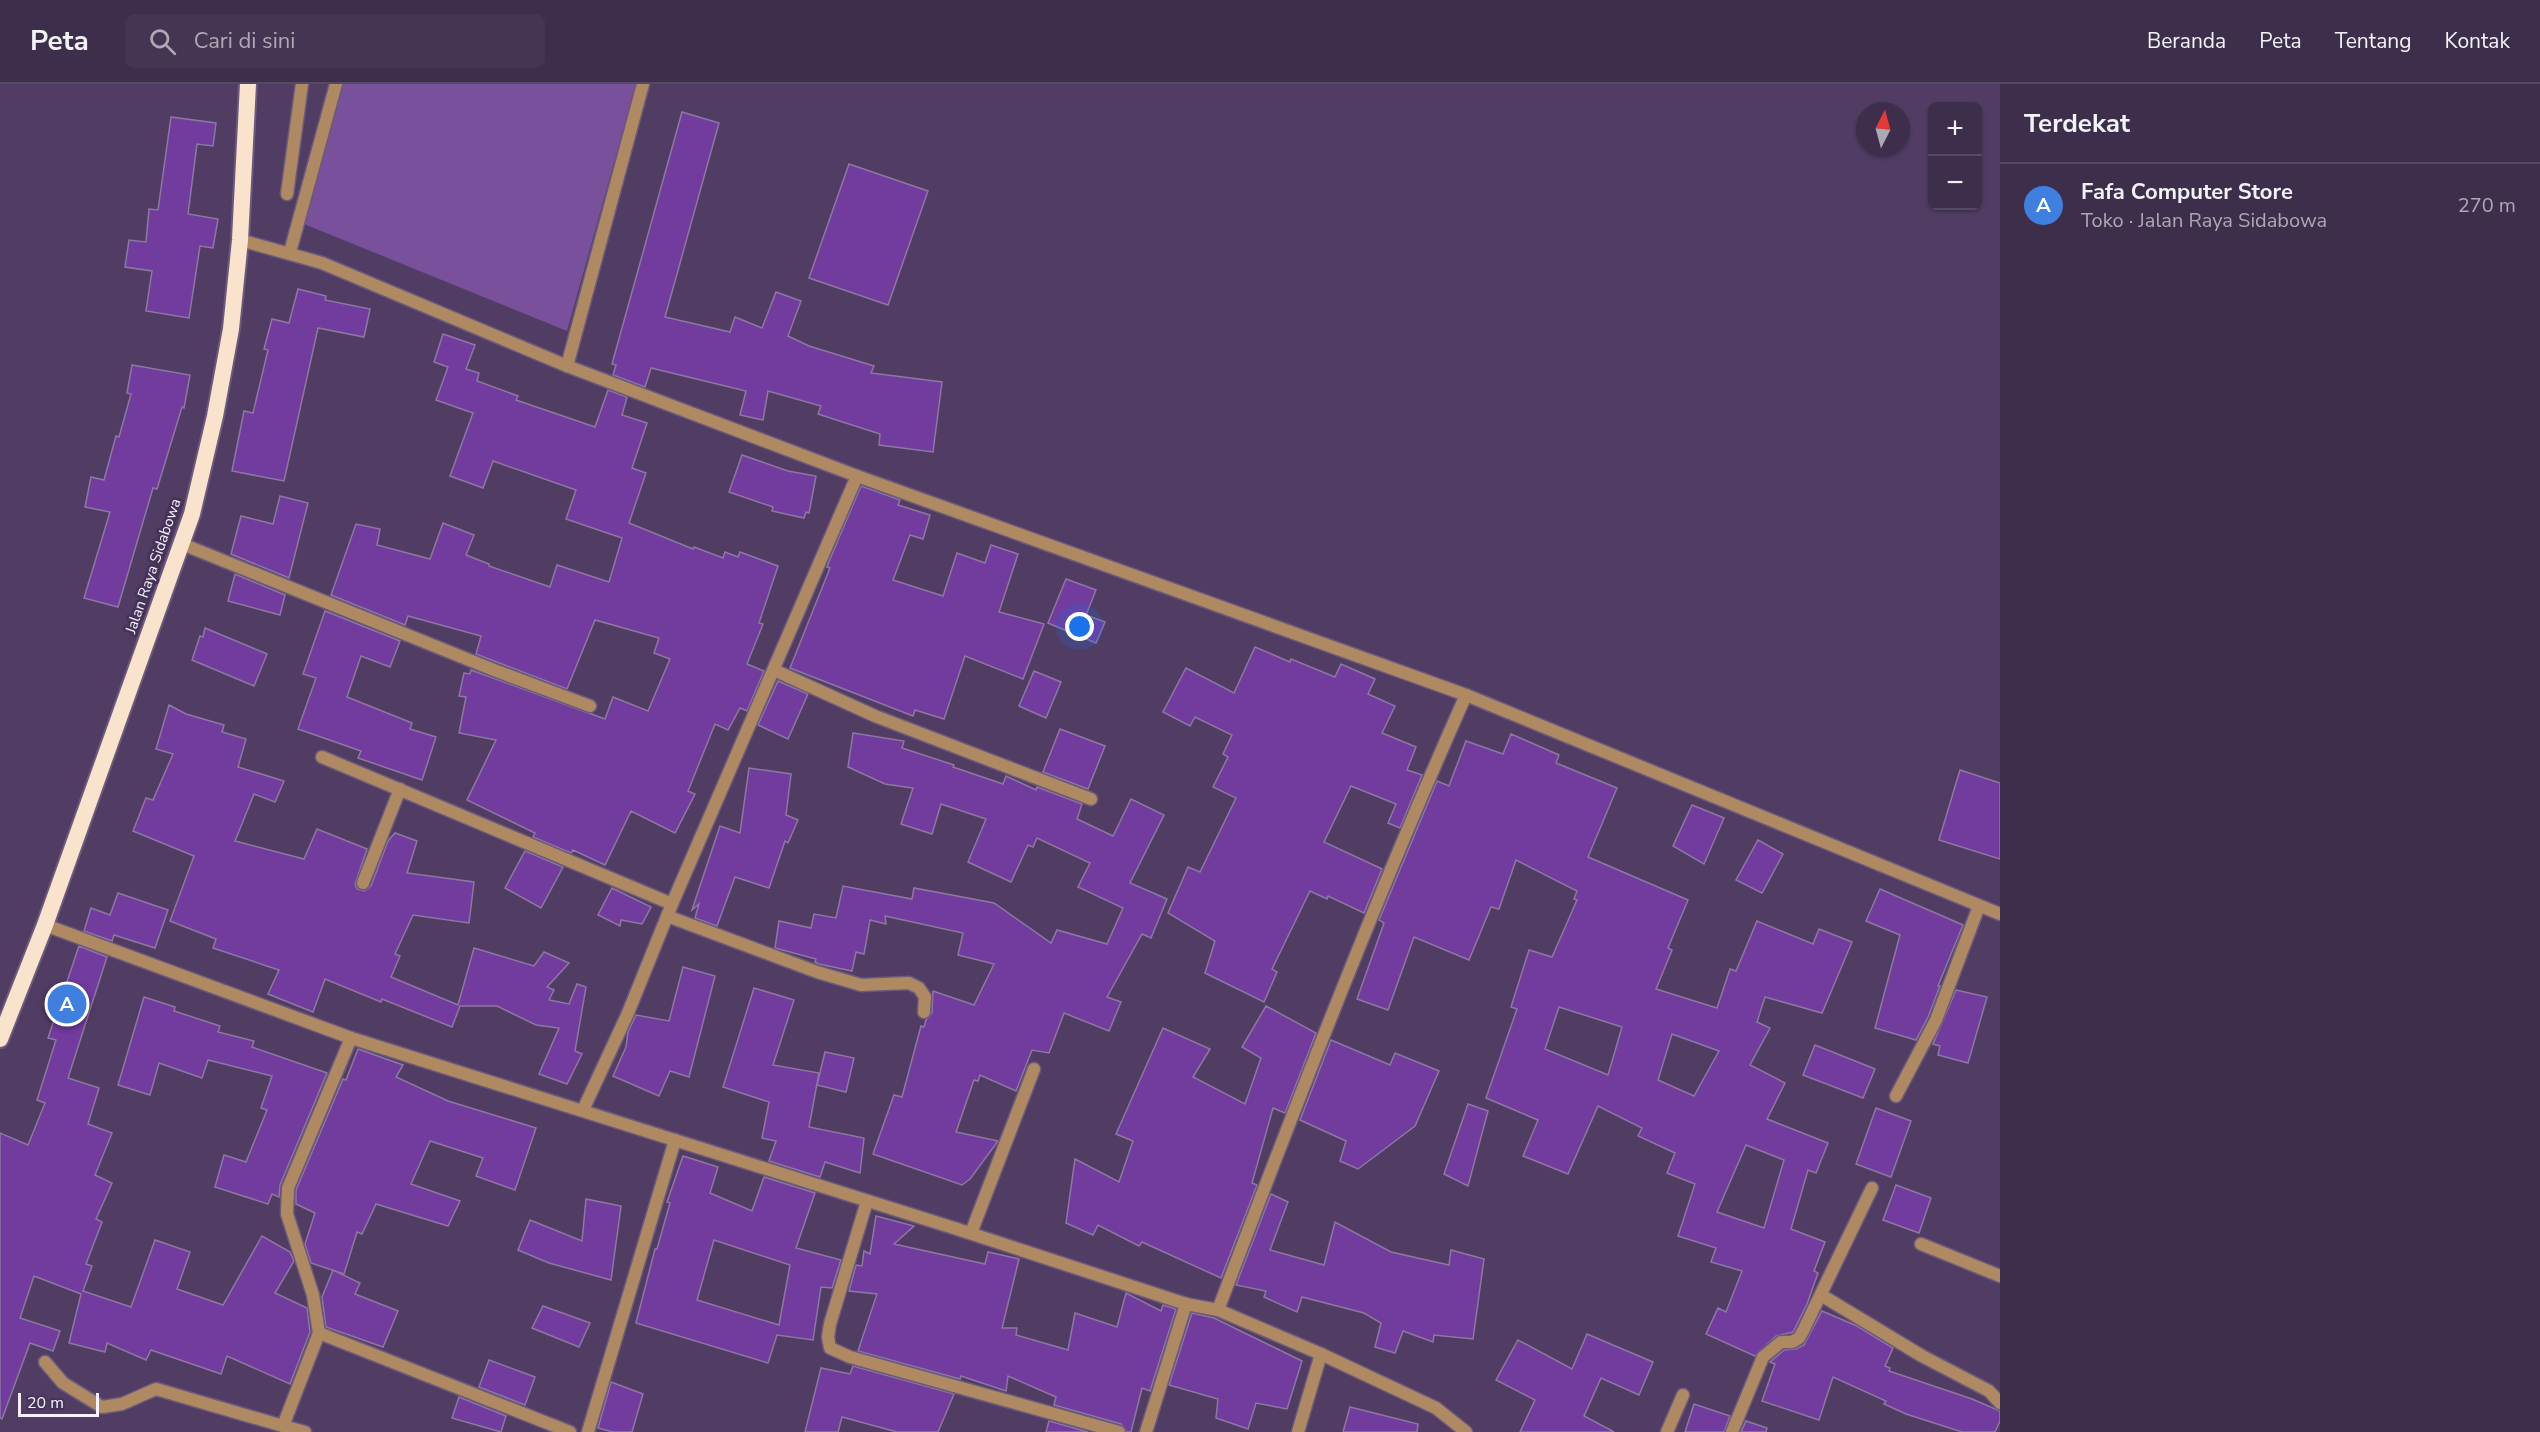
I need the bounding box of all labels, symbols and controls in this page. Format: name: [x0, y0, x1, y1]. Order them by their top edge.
search box: [125, 14, 545, 68]
text: Peta: [30, 22, 89, 60]
icon: search: [146, 25, 179, 58]
text: Cari di sini: [194, 26, 295, 56]
text: Beranda: [2147, 27, 2226, 55]
text: Peta: [2259, 27, 2302, 55]
text: Tentang: [2335, 27, 2412, 55]
text: Kontak: [2445, 27, 2510, 55]
north arrow: [1856, 102, 1910, 156]
map controls: [1928, 102, 1982, 210]
button: +: [1928, 102, 1982, 156]
text: Terdekat: [2024, 106, 2130, 141]
button: −: [1928, 156, 1982, 210]
text: Fafa Computer Store: [2081, 177, 2293, 207]
text: A: [2036, 192, 2051, 219]
text: 270 m: [2458, 192, 2516, 219]
text: Toko · Jalan Raya Sidabowa: [2081, 207, 2327, 234]
street label: Jalan Raya Sidabowa: [120, 496, 186, 637]
your location: [1065, 612, 1094, 641]
pin: A: [48, 982, 86, 1026]
scale bar: [18, 1390, 99, 1418]
text: 20 m: [27, 1392, 64, 1414]

